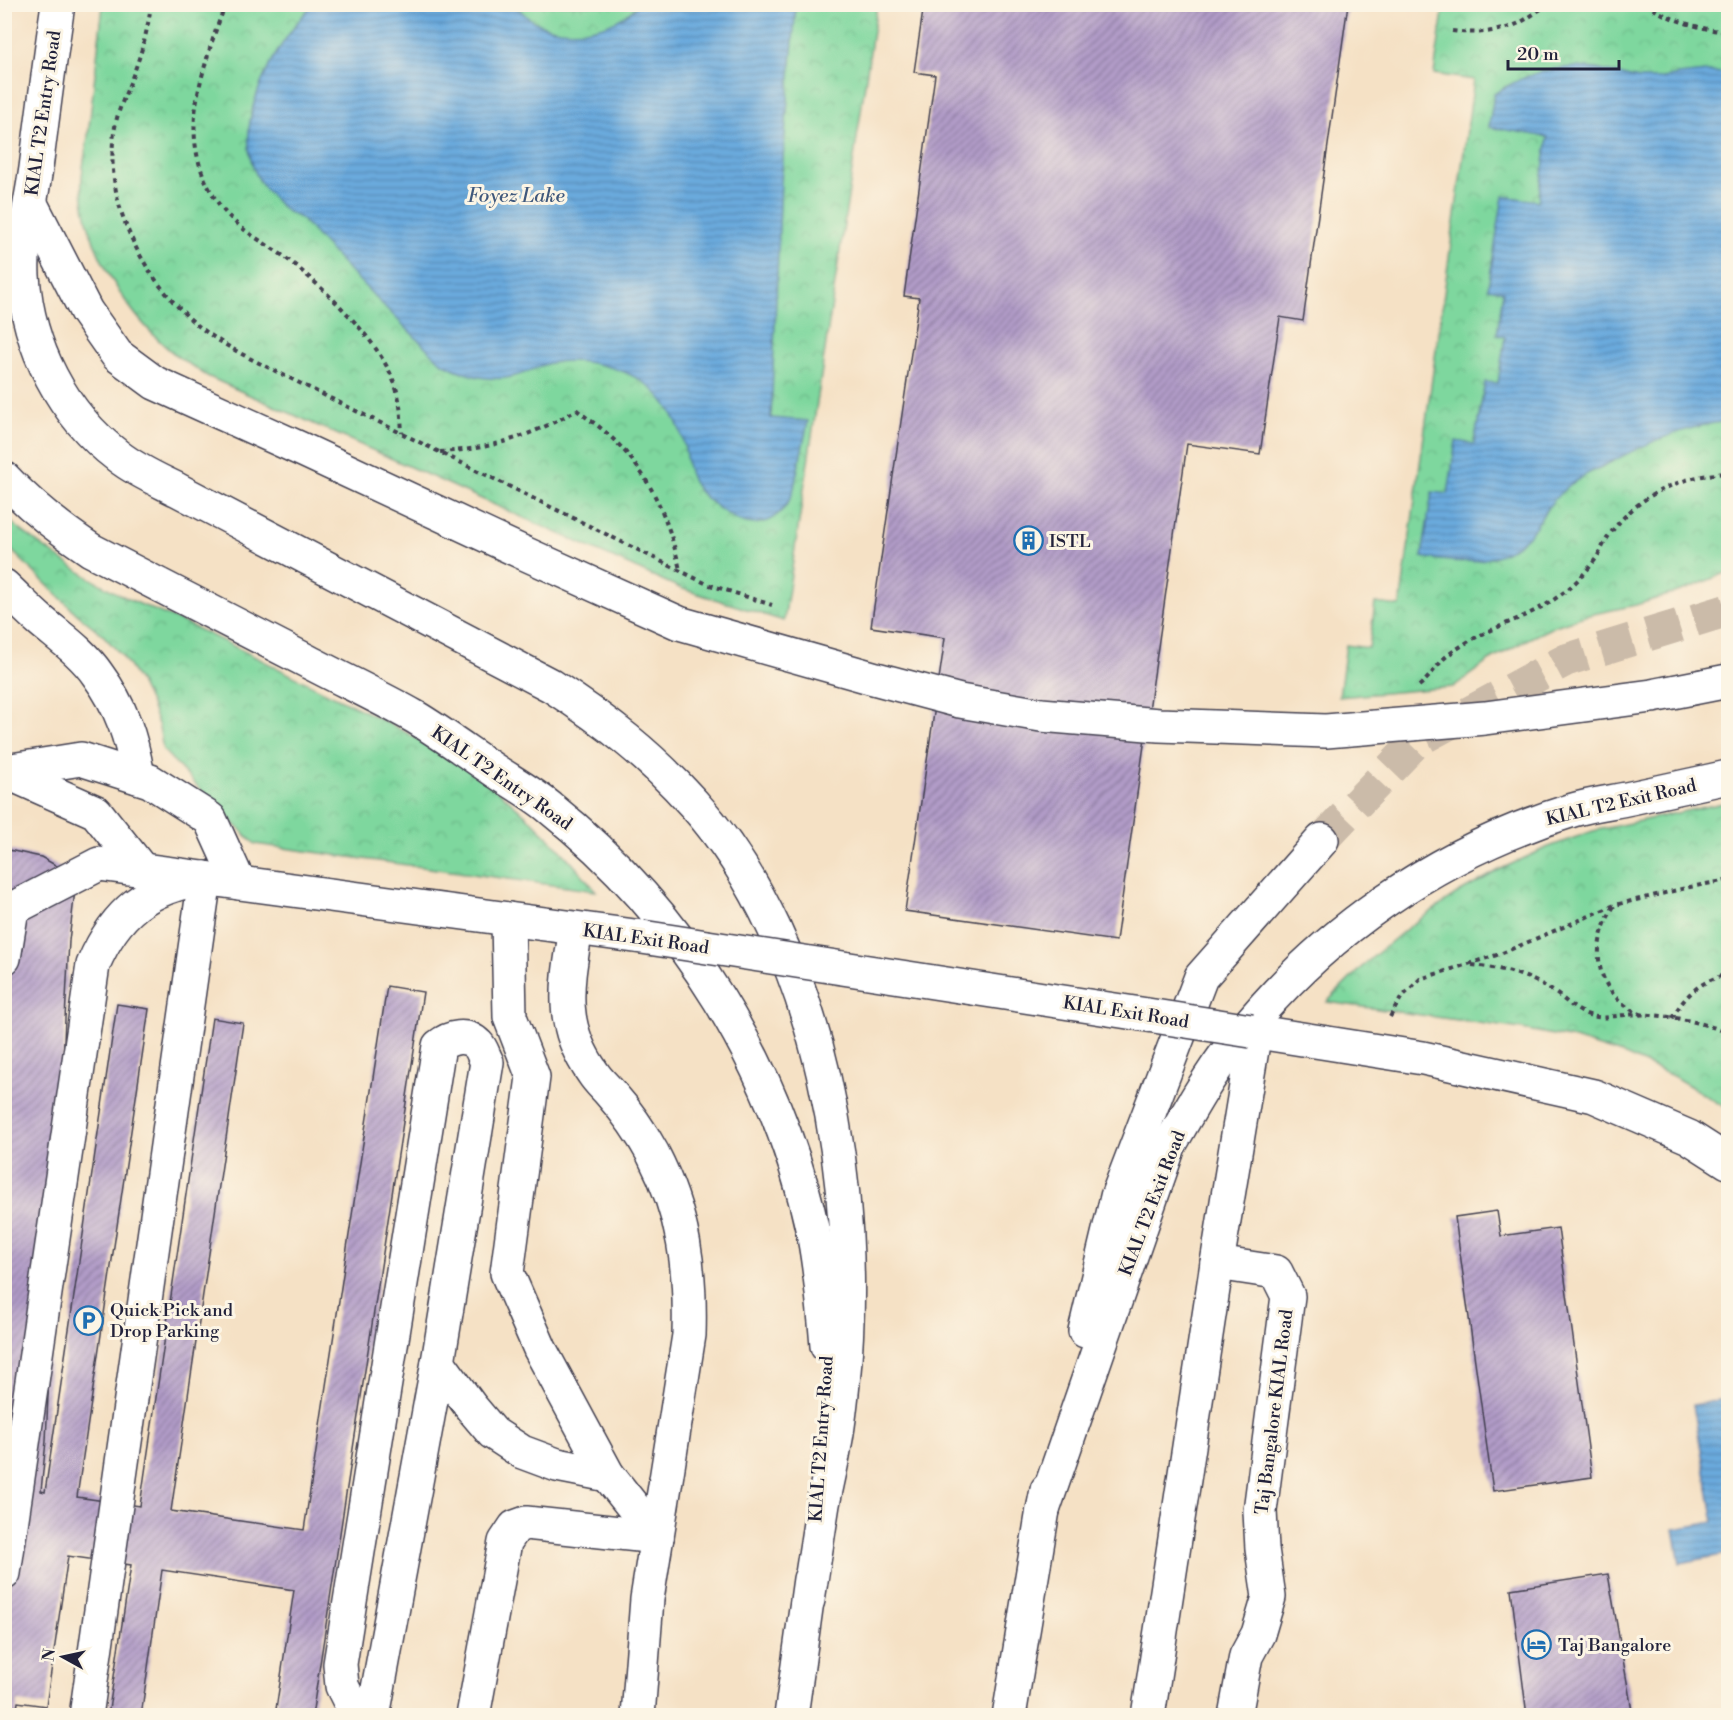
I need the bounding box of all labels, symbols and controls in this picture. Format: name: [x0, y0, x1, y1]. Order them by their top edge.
street label: KIAL T2 Entry Road: [21, 28, 67, 197]
scale bar: [1508, 33, 1619, 71]
text: 20 m: [1517, 43, 1559, 66]
water label: Foyez Lake: [467, 184, 565, 209]
building icon: ISTL: [1012, 525, 1044, 557]
place label: ISTL: [1049, 530, 1091, 553]
street label: KIAL T2 Entry Road: [427, 721, 577, 836]
street label: KIAL T2 Exit Road: [1544, 774, 1699, 831]
street label: KIAL Exit Road: [581, 919, 711, 960]
street label: KIAL Exit Road: [1061, 991, 1191, 1034]
street label: KIAL T2 Exit Road: [1114, 1127, 1191, 1279]
place label: Quick Pick and Drop Parking: [110, 1299, 234, 1343]
parking icon: Quick Pick and Drop Parking: [73, 1304, 105, 1336]
street label: Taj Bangalore KIAL Road: [1250, 1307, 1299, 1516]
street label: KIAL T2 Entry Road: [804, 1354, 839, 1523]
north arrow: [33, 1627, 93, 1687]
hotel icon: Taj Bangalore: [1521, 1629, 1553, 1661]
place label: Taj Bangalore: [1558, 1634, 1671, 1657]
text: N: [38, 1647, 60, 1663]

